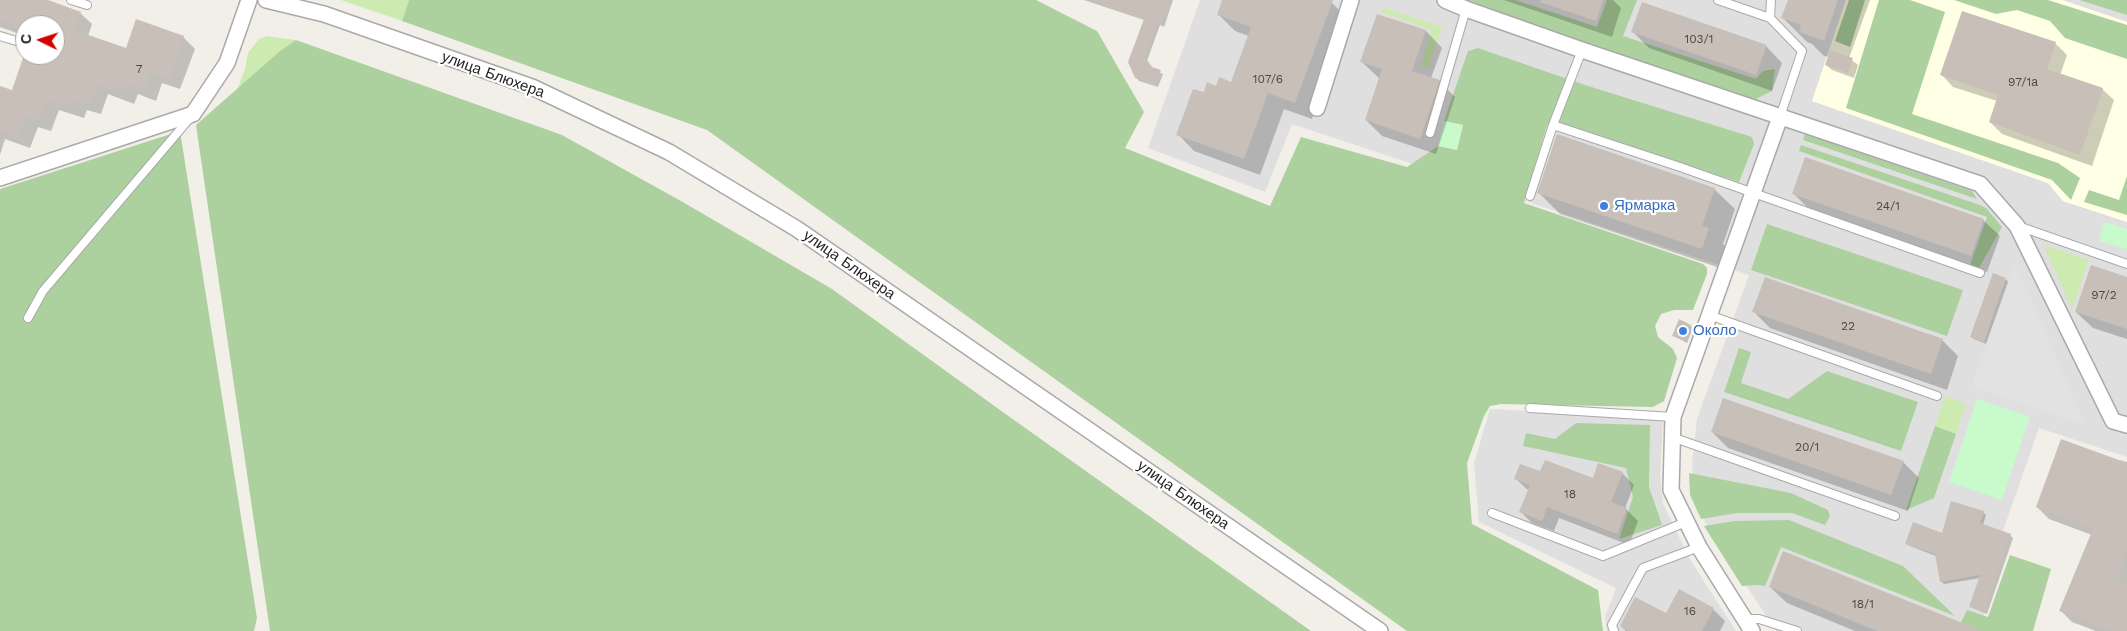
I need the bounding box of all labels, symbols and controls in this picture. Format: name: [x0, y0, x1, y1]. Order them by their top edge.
north arrow: [15, 15, 65, 65]
house number: 103/1: [1685, 32, 1713, 46]
text: С: [18, 33, 34, 45]
street label: улица Блюхера: [439, 48, 547, 102]
house number: 7: [136, 62, 142, 76]
house number: 107/6: [1253, 72, 1283, 86]
house number: 97/1а: [2008, 75, 2038, 89]
place label: Ярмарка: [1614, 197, 1675, 215]
house number: 24/1: [1876, 199, 1900, 213]
marker: Ярмарка: [1598, 200, 1610, 212]
street label: улица Блюхера: [800, 227, 898, 303]
house number: 97/2: [2091, 288, 2117, 302]
house number: 22: [1841, 319, 1855, 333]
place label: Около: [1693, 322, 1737, 340]
marker: Около: [1677, 325, 1689, 337]
house number: 20/1: [1795, 440, 1819, 454]
street label: улица Блюхера: [1134, 457, 1232, 533]
house number: 18: [1564, 487, 1576, 501]
house number: 18/1: [1852, 597, 1874, 611]
house number: 16: [1684, 604, 1696, 618]

